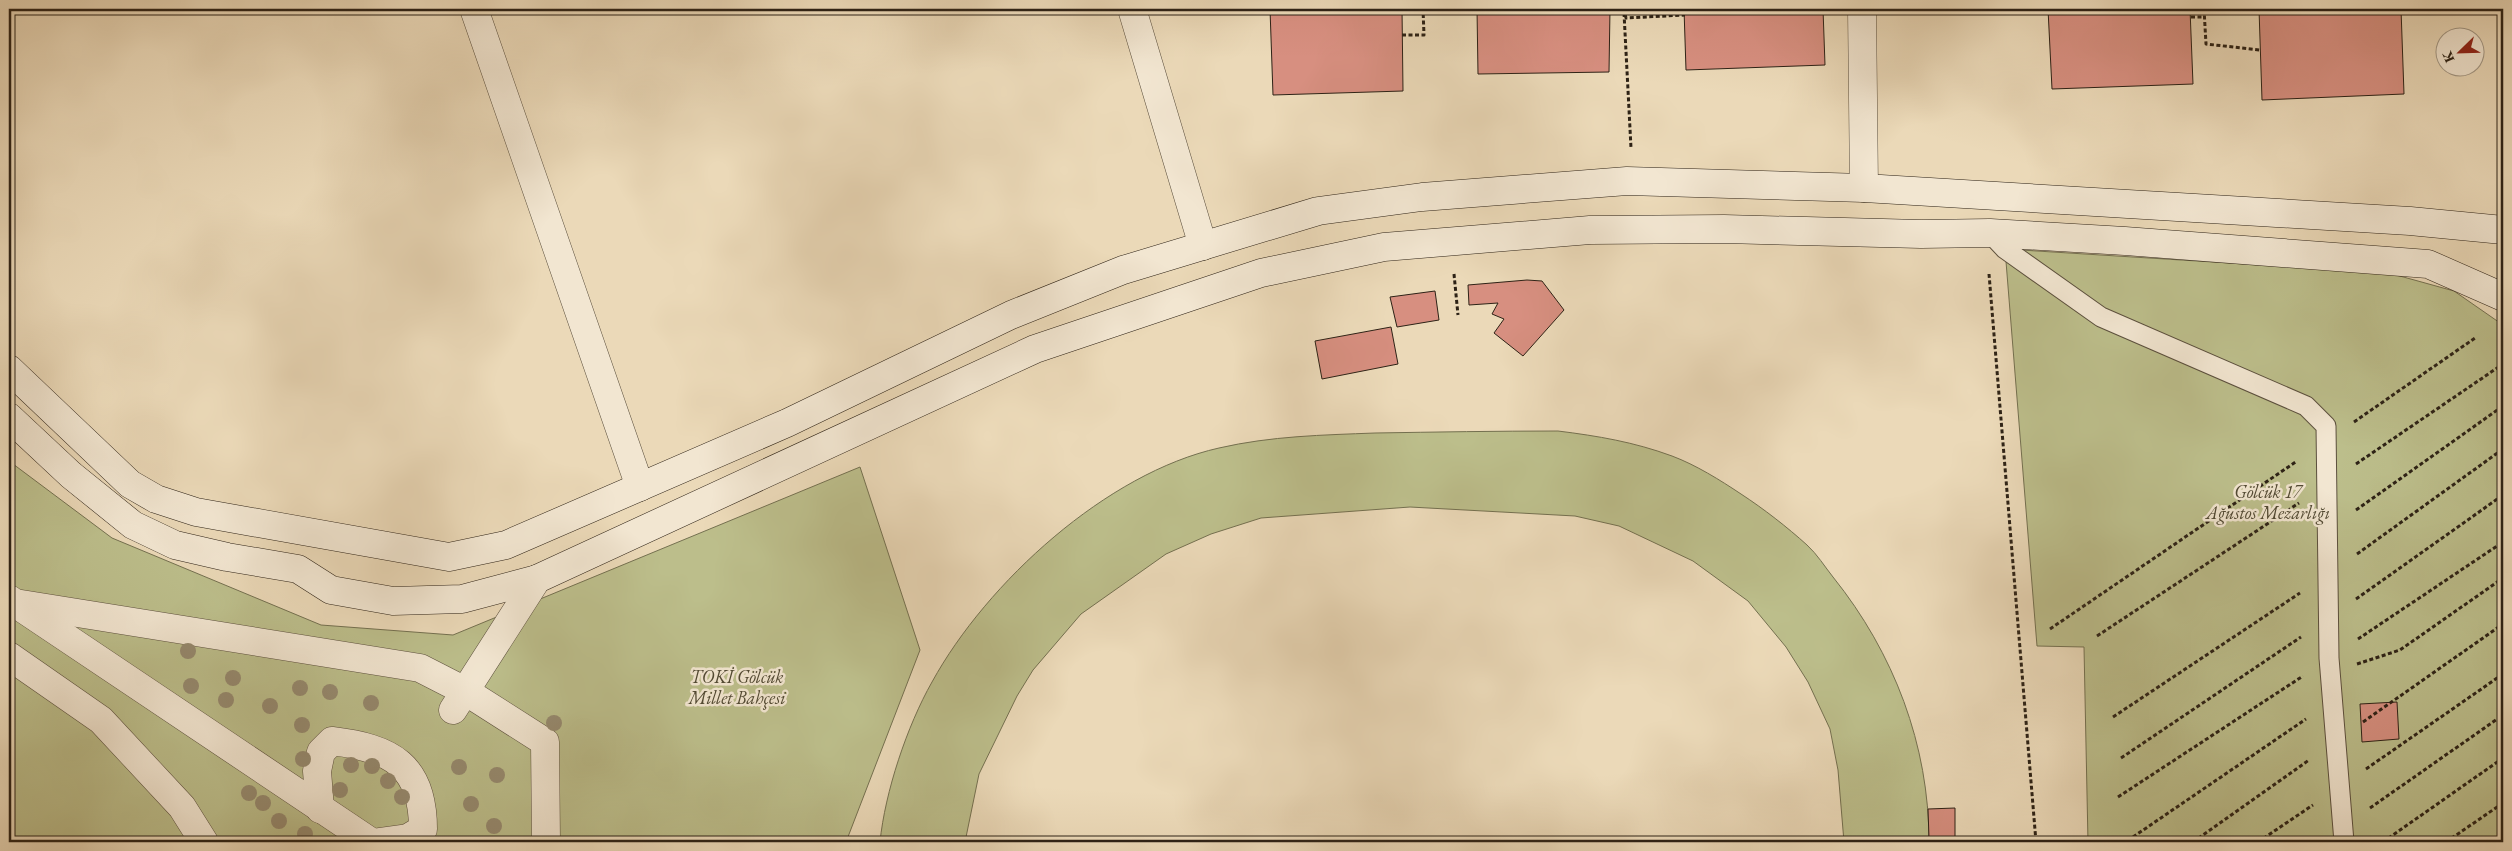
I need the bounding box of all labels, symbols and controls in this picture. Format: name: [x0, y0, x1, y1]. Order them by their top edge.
north arrow: [2434, 28, 2484, 78]
text: K: [2438, 48, 2458, 66]
park label: Gölcük 17 Ağustos Mezarlığı: [2204, 480, 2330, 525]
park label: TOKİ Gölcük Millet Bahçesi: [687, 665, 786, 710]

